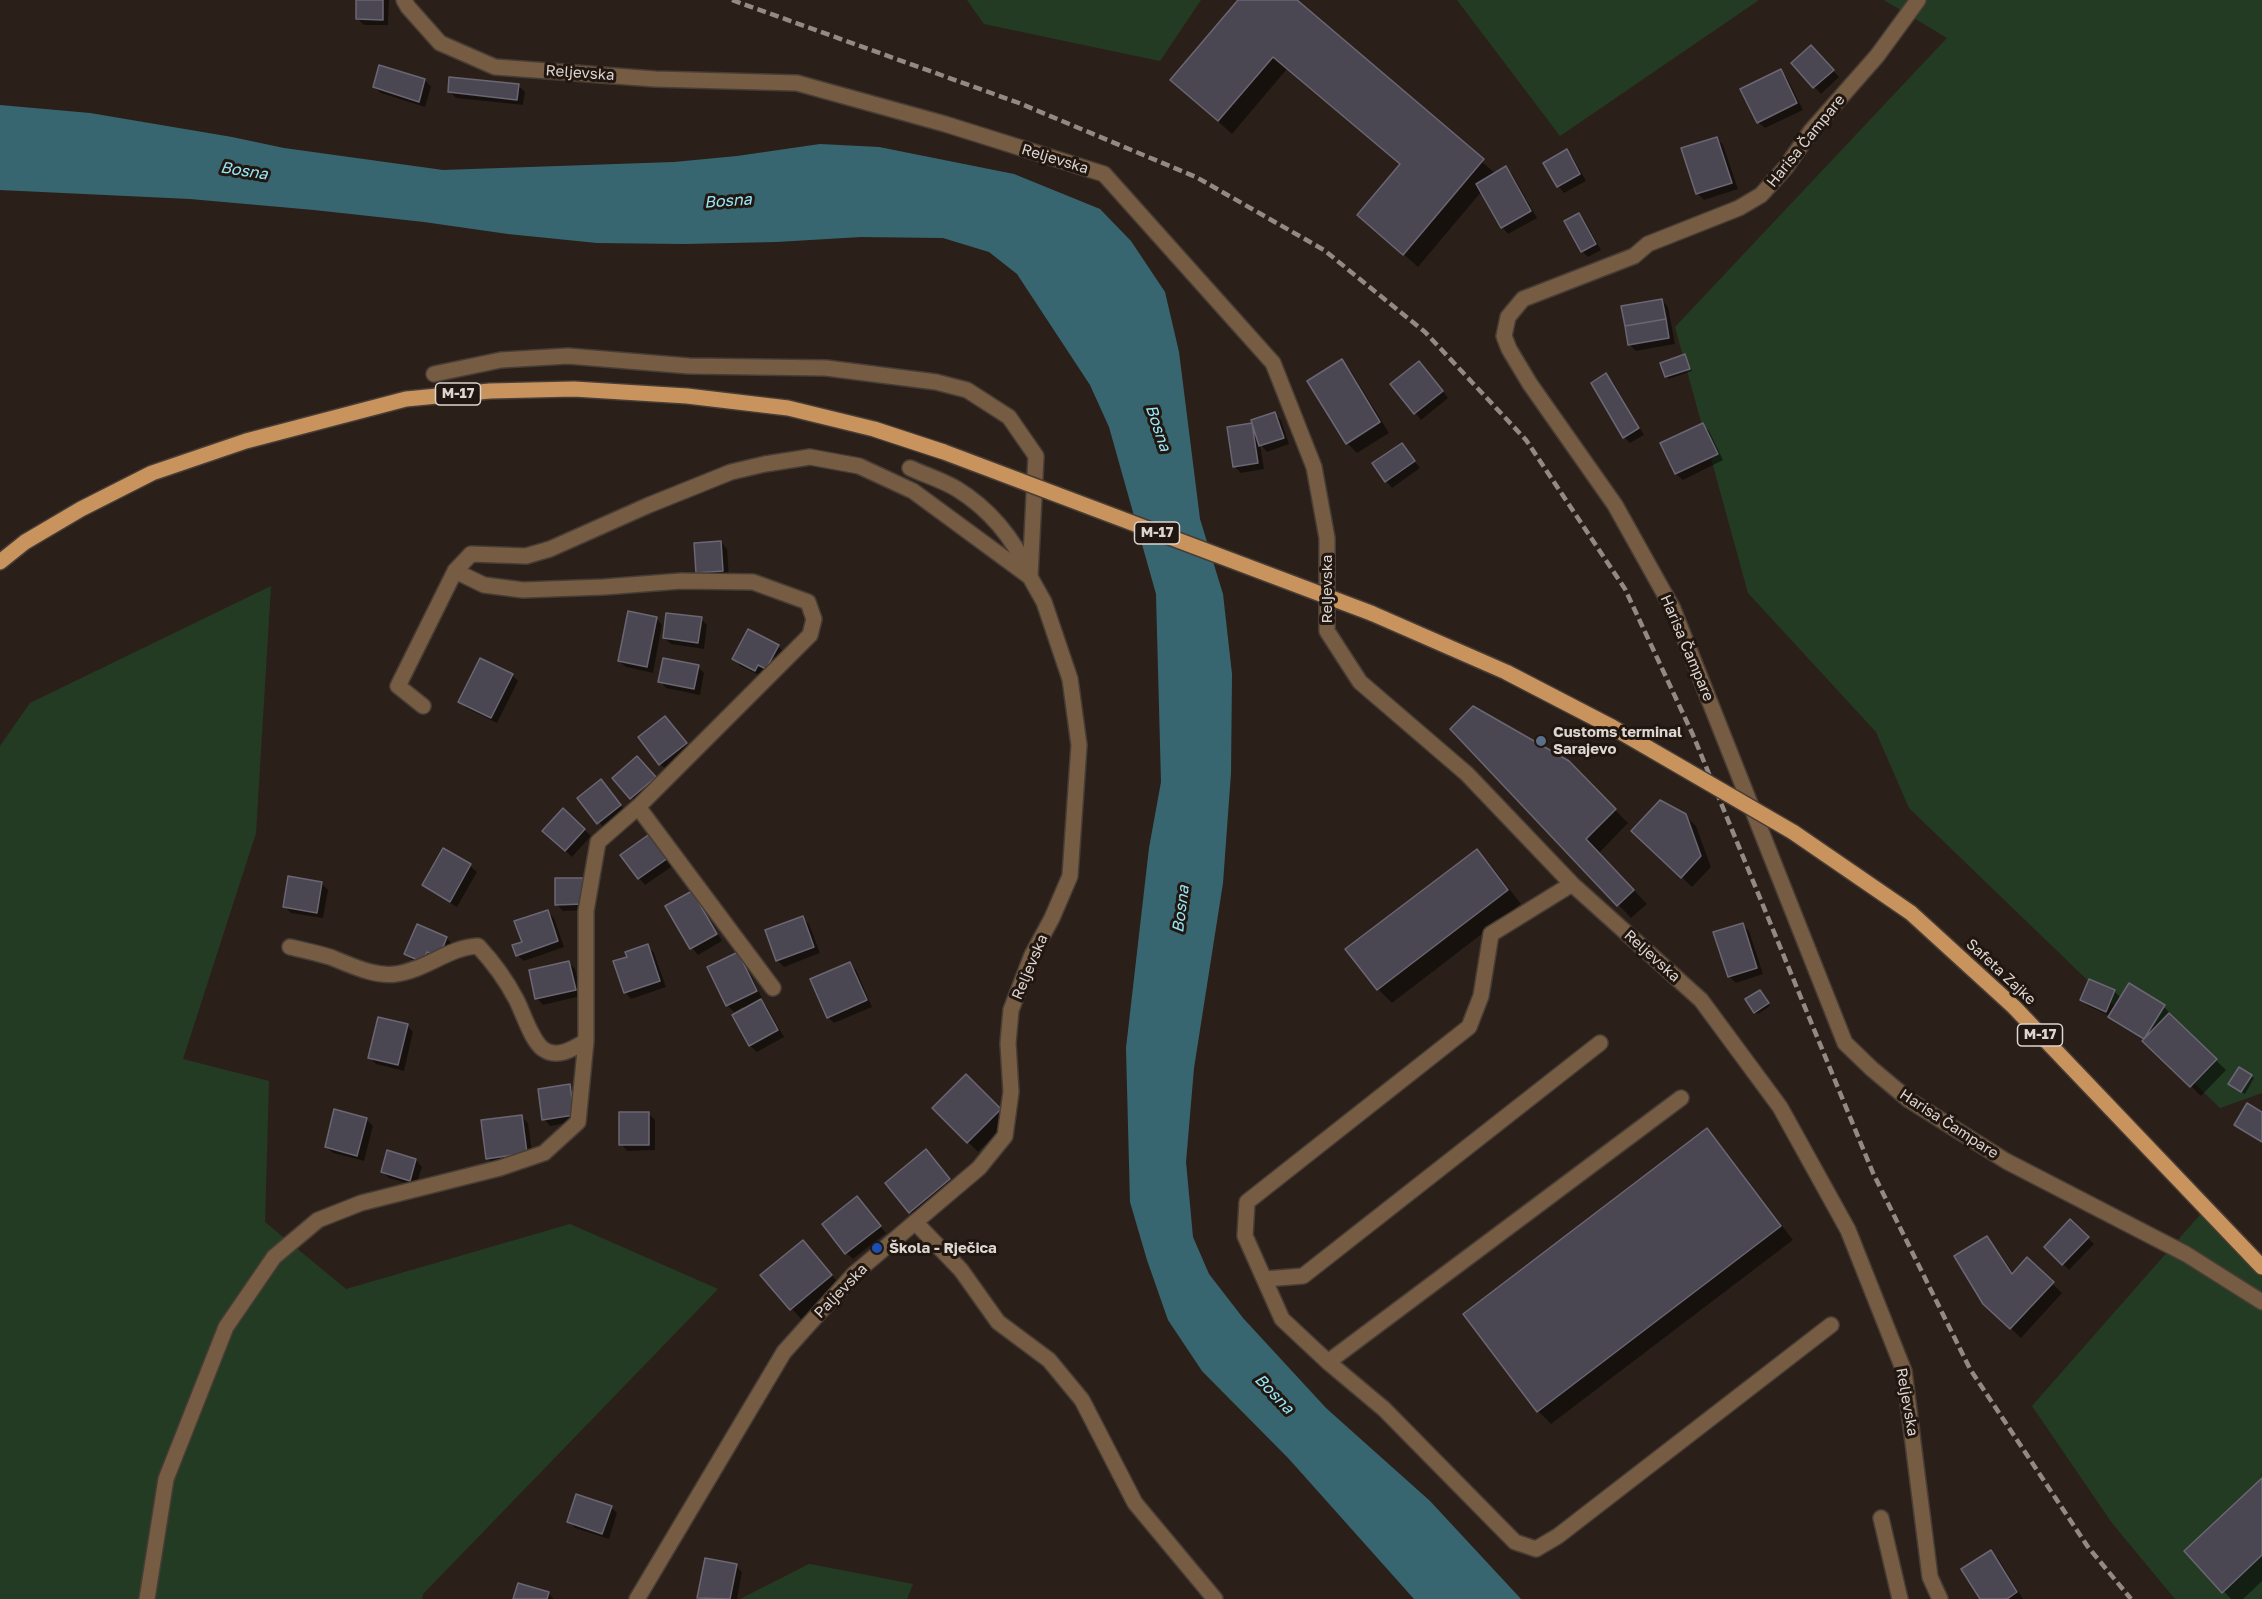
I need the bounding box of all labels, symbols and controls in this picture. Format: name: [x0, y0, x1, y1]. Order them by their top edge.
street label: Reljevska: [545, 62, 615, 84]
street label: Harisa Čampare: [1763, 91, 1849, 191]
street label: Reljevska: [1019, 140, 1091, 178]
water label: Bosna: [219, 158, 269, 184]
water label: Bosna: [704, 190, 752, 212]
road number: M-17: [436, 383, 480, 405]
water label: Bosna: [1141, 402, 1175, 454]
road number: M-17: [1134, 522, 1180, 544]
street label: Reljevska: [1318, 554, 1336, 624]
street label: Harisa Čampare: [1656, 592, 1718, 704]
place label: Customs terminal Sarajevo: [1553, 723, 1682, 758]
marker: Customs terminal Sarajevo: [1534, 734, 1548, 748]
water label: Bosna: [1169, 884, 1193, 934]
street label: Reljevska: [1620, 926, 1684, 986]
street label: Reljevska: [1008, 932, 1052, 1002]
street label: Safeta Zajke: [1962, 935, 2040, 1009]
road number: M-17: [2018, 1024, 2062, 1046]
street label: Harisa Čampare: [1896, 1085, 2002, 1163]
place label: Škola - Rječica: [889, 1239, 997, 1257]
marker: Škola - Rječica: [870, 1241, 884, 1255]
street label: Paljevska: [811, 1260, 871, 1322]
street label: Reljevska: [1892, 1366, 1922, 1438]
water label: Bosna: [1251, 1370, 1297, 1418]

